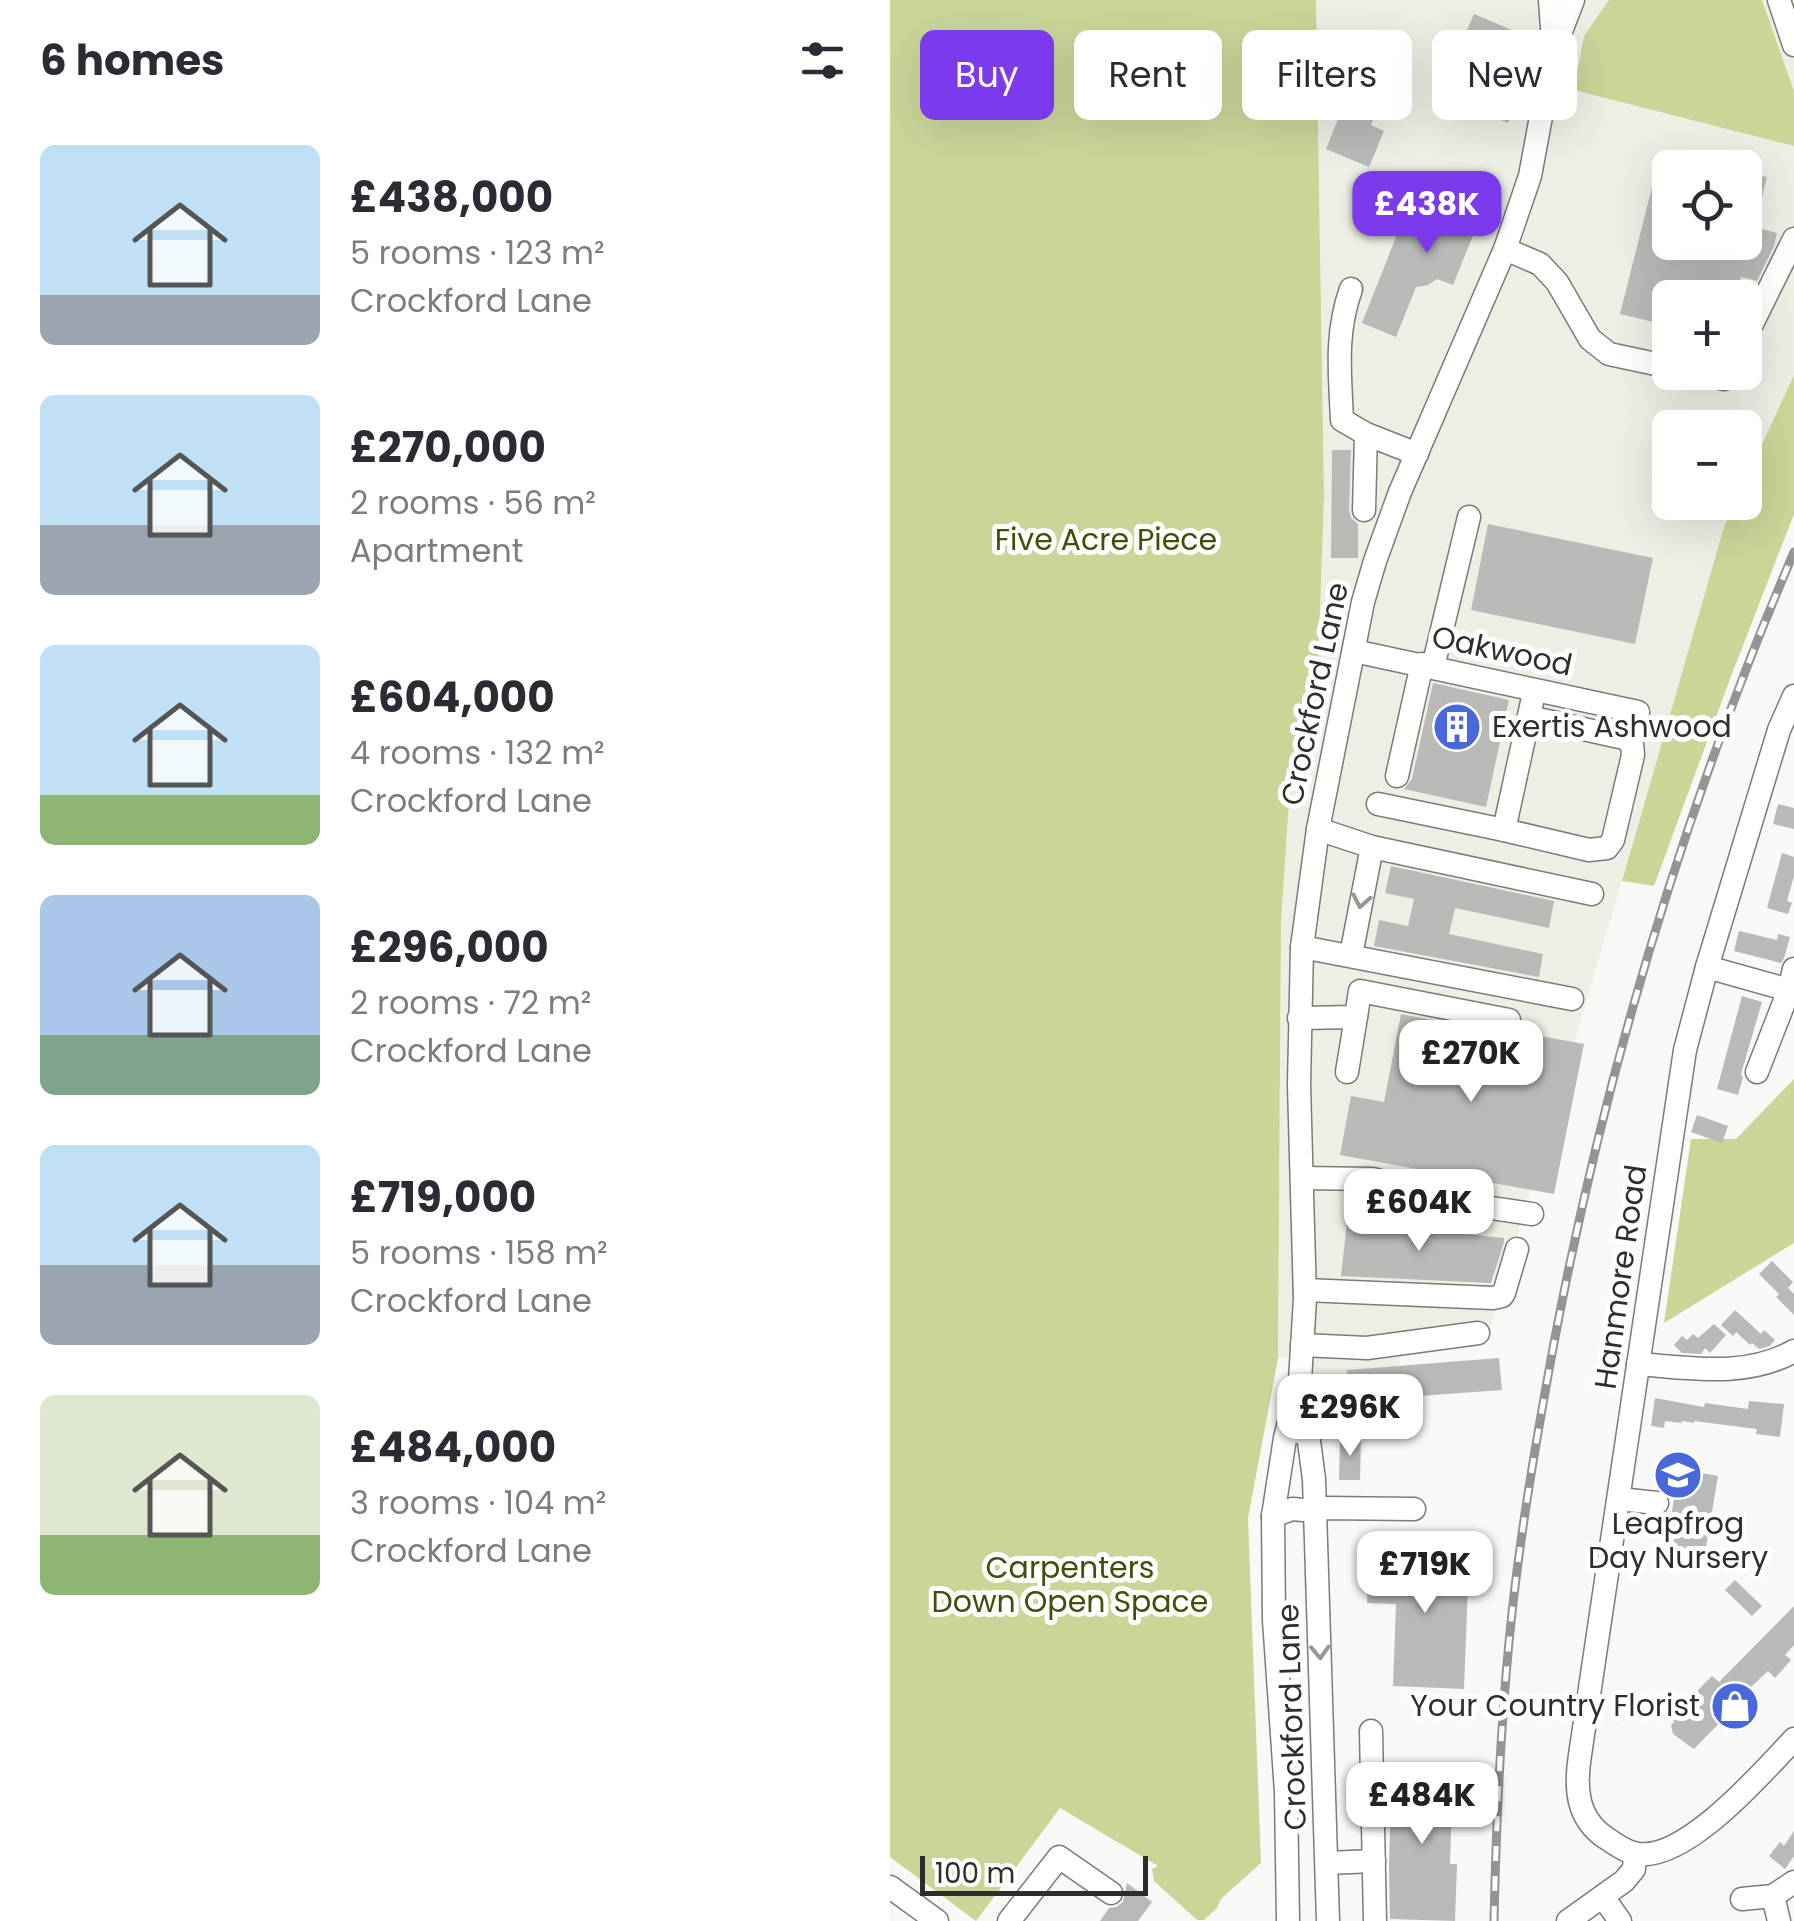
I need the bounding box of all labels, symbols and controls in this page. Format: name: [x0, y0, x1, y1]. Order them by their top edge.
chip: Buy: [920, 30, 1054, 120]
chip: Rent: [1074, 30, 1222, 120]
chip: Filters: [1242, 30, 1412, 120]
chip: New: [1432, 30, 1577, 120]
text: 6 homes: [40, 31, 225, 90]
icon: filters: [795, 33, 850, 88]
map controls: [1652, 150, 1762, 520]
button: locate: [1652, 150, 1762, 260]
text: £438,000: [350, 168, 553, 227]
pin: £438K: [1357, 171, 1497, 256]
text: £438K: [1374, 181, 1480, 226]
icon: home: [120, 185, 240, 305]
text: 5 rooms · 123 m²: [350, 230, 605, 275]
text: Crockford Lane: [350, 278, 592, 323]
button: +: [1652, 280, 1762, 390]
button: −: [1652, 410, 1762, 520]
text: £270,000: [350, 418, 546, 477]
icon: home: [120, 435, 240, 555]
text: 2 rooms · 56 m²: [350, 480, 596, 525]
park label: Five Acre Piece: [995, 518, 1217, 561]
text: Apartment: [350, 528, 523, 573]
street label: Crockford Lane: [1270, 578, 1359, 809]
street label: Oakwood: [1428, 615, 1576, 686]
text: £604,000: [350, 668, 555, 727]
icon: home: [120, 685, 240, 805]
building icon: Exertis Ashwood: [1431, 701, 1483, 753]
place label: Exertis Ashwood: [1492, 705, 1732, 748]
text: 4 rooms · 132 m²: [350, 730, 605, 775]
text: Crockford Lane: [350, 778, 592, 823]
one-way arrow: [1352, 892, 1373, 909]
text: £296,000: [350, 918, 549, 977]
icon: home: [120, 935, 240, 1055]
text: 2 rooms · 72 m²: [350, 980, 591, 1025]
pin: £270K: [1401, 1020, 1541, 1105]
text: Crockford Lane: [350, 1028, 592, 1073]
text: £270K: [1421, 1030, 1521, 1075]
street label: Hanmore Road: [1583, 1162, 1658, 1392]
text: £719,000: [350, 1168, 536, 1227]
pin: £604K: [1349, 1169, 1489, 1254]
text: £604K: [1366, 1179, 1472, 1224]
icon: home: [120, 1185, 240, 1305]
text: 5 rooms · 158 m²: [350, 1230, 608, 1275]
text: Crockford Lane: [350, 1278, 592, 1323]
pin: £296K: [1280, 1374, 1420, 1459]
text: £296K: [1299, 1384, 1401, 1429]
text: £484,000: [350, 1418, 556, 1477]
icon: home: [120, 1435, 240, 1555]
school or university icon: Leapfrog Day Nursery: [1652, 1449, 1704, 1501]
text: 3 rooms · 104 m²: [350, 1480, 606, 1525]
place label: Leapfrog Day Nursery: [1588, 1502, 1768, 1579]
text: Crockford Lane: [350, 1528, 592, 1573]
pin: £719K: [1355, 1531, 1495, 1616]
text: £719K: [1379, 1541, 1471, 1586]
park label: Carpenters Down Open Space: [932, 1546, 1208, 1623]
street label: Crockford Lane: [1266, 1603, 1317, 1831]
one-way arrow: [1310, 1644, 1331, 1660]
shop icon: Your Country Florist: [1709, 1680, 1761, 1732]
place label: Your Country Florist: [1410, 1684, 1700, 1727]
pin: £484K: [1352, 1762, 1492, 1847]
text: £484K: [1368, 1772, 1476, 1817]
scale bar: [920, 1851, 1148, 1896]
text: 100 m: [935, 1854, 1015, 1893]

